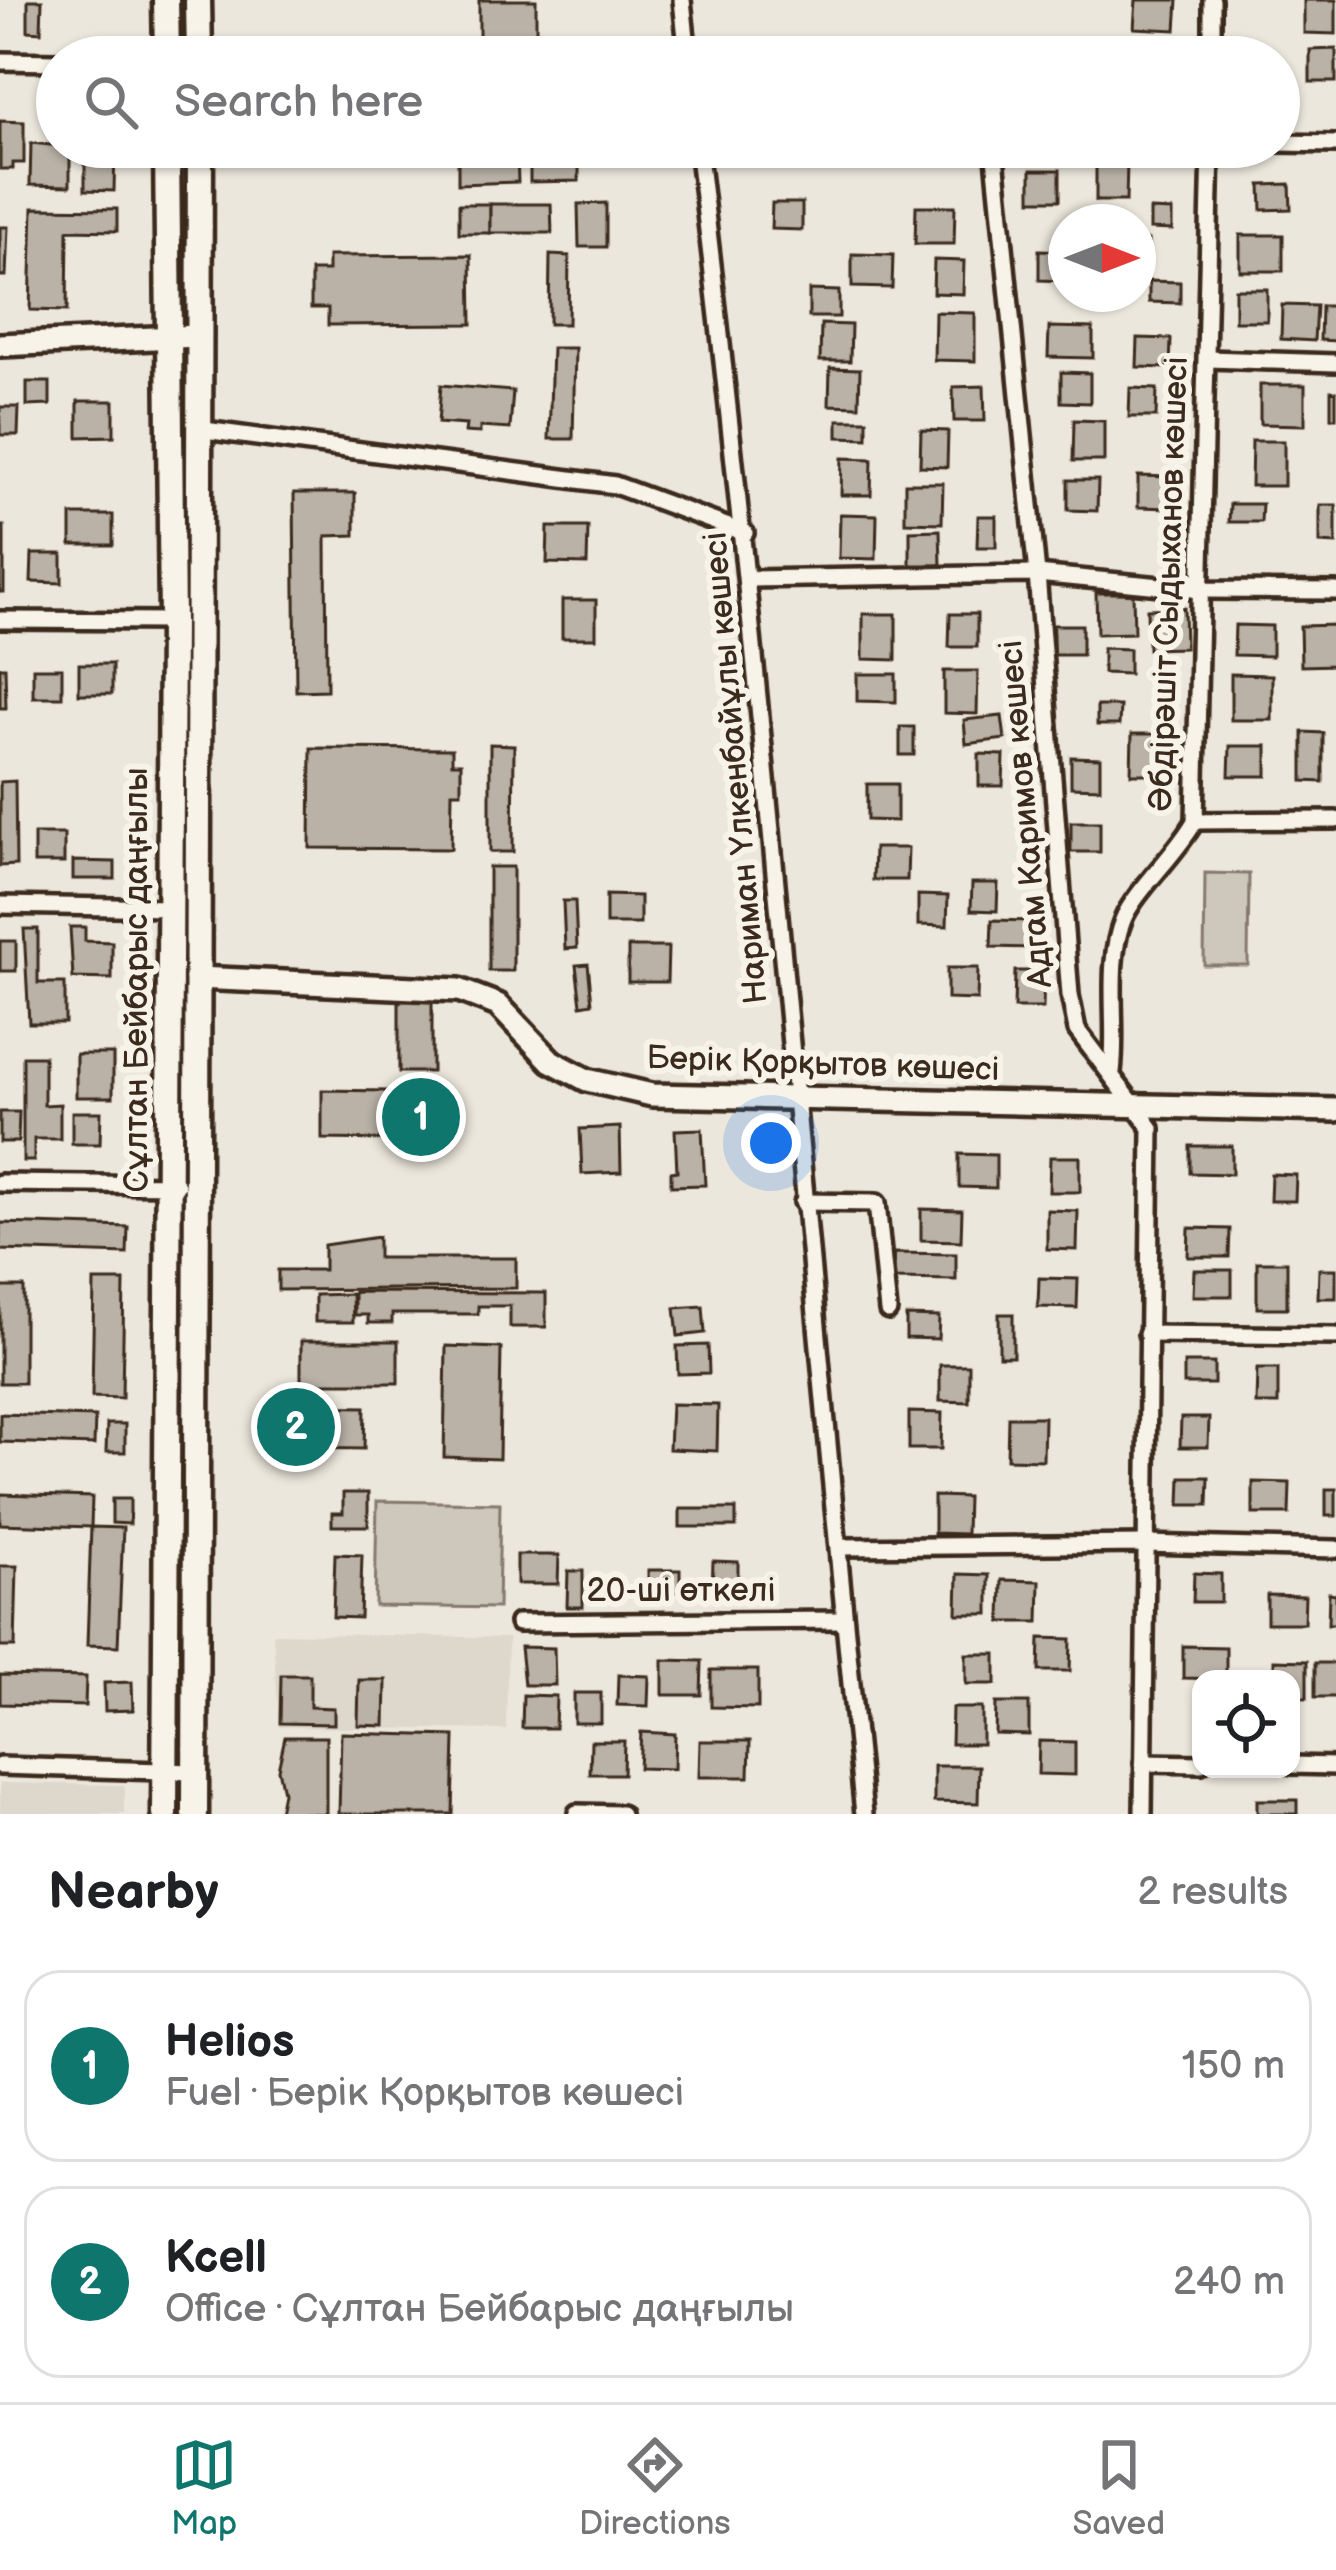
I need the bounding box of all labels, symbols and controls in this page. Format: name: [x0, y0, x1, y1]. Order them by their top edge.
search box: [36, 36, 1300, 168]
icon: search: [78, 69, 144, 135]
text: Search here: [174, 75, 423, 130]
north arrow: [1048, 204, 1156, 312]
street label: Әбдірәшіт Сыдыханов көшесі: [1141, 356, 1197, 812]
street label: Нариман Үлкенбайұлы көшесі: [695, 530, 777, 1006]
street label: Адгам Каримов көшесі: [991, 639, 1061, 990]
street label: Сұлтан Бейбарыс даңғылы: [117, 768, 157, 1192]
street label: Берік Қорқытов көшесі: [646, 1038, 1000, 1090]
pin: 1: [382, 1072, 460, 1162]
your location: [741, 1113, 801, 1173]
pin: 2: [257, 1382, 335, 1472]
street label: 20-ші өткелі: [586, 1571, 776, 1611]
map controls: [1192, 1670, 1300, 1778]
button: locate: [1192, 1670, 1300, 1778]
text: Nearby: [48, 1862, 219, 1923]
text: 2 results: [1137, 1869, 1288, 1916]
text: Helios: [165, 2015, 294, 2070]
text: 1: [82, 2043, 98, 2090]
text: 150 m: [1182, 2043, 1285, 2090]
text: Fuel · Берік Қорқытов көшесі: [165, 2070, 684, 2117]
text: Kcell: [165, 2231, 267, 2286]
text: 2: [78, 2259, 102, 2306]
text: 240 m: [1173, 2259, 1285, 2306]
text: Office · Сұлтан Бейбарыс даңғылы: [165, 2286, 794, 2333]
tab: Map: [171, 2432, 237, 2544]
tab: Directions: [579, 2432, 731, 2544]
tab: Saved: [1072, 2432, 1165, 2544]

